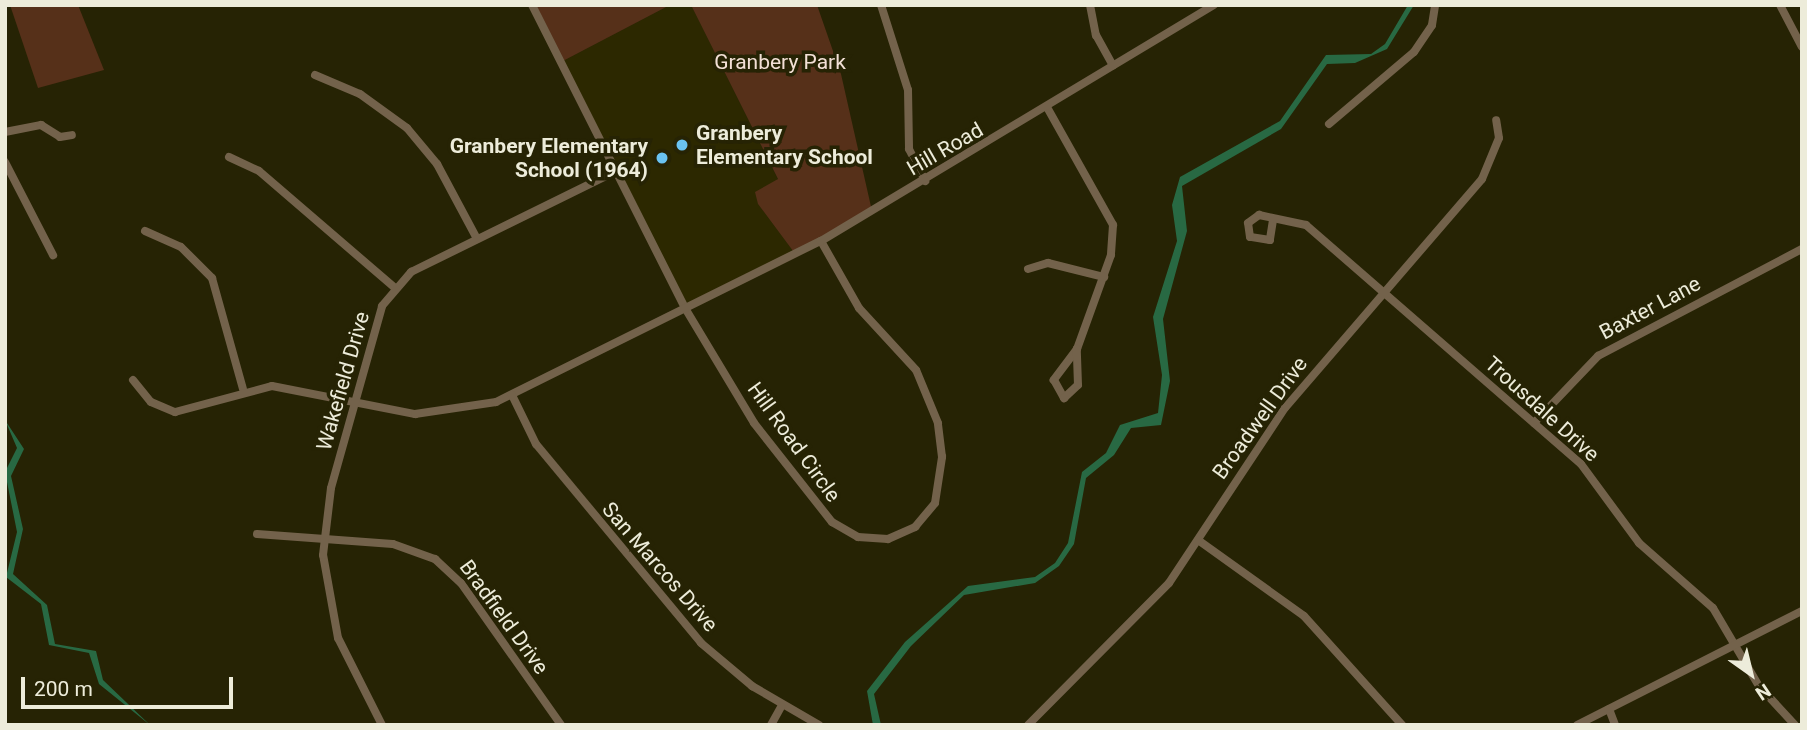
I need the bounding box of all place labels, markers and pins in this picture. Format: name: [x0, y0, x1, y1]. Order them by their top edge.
place label: Granbery Elementary School: [696, 120, 873, 170]
place label: Granbery Elementary School (1964): [450, 133, 648, 183]
marker: Granbery Elementary School: [674, 137, 690, 153]
marker: Granbery Elementary School (1964): [654, 150, 670, 166]

